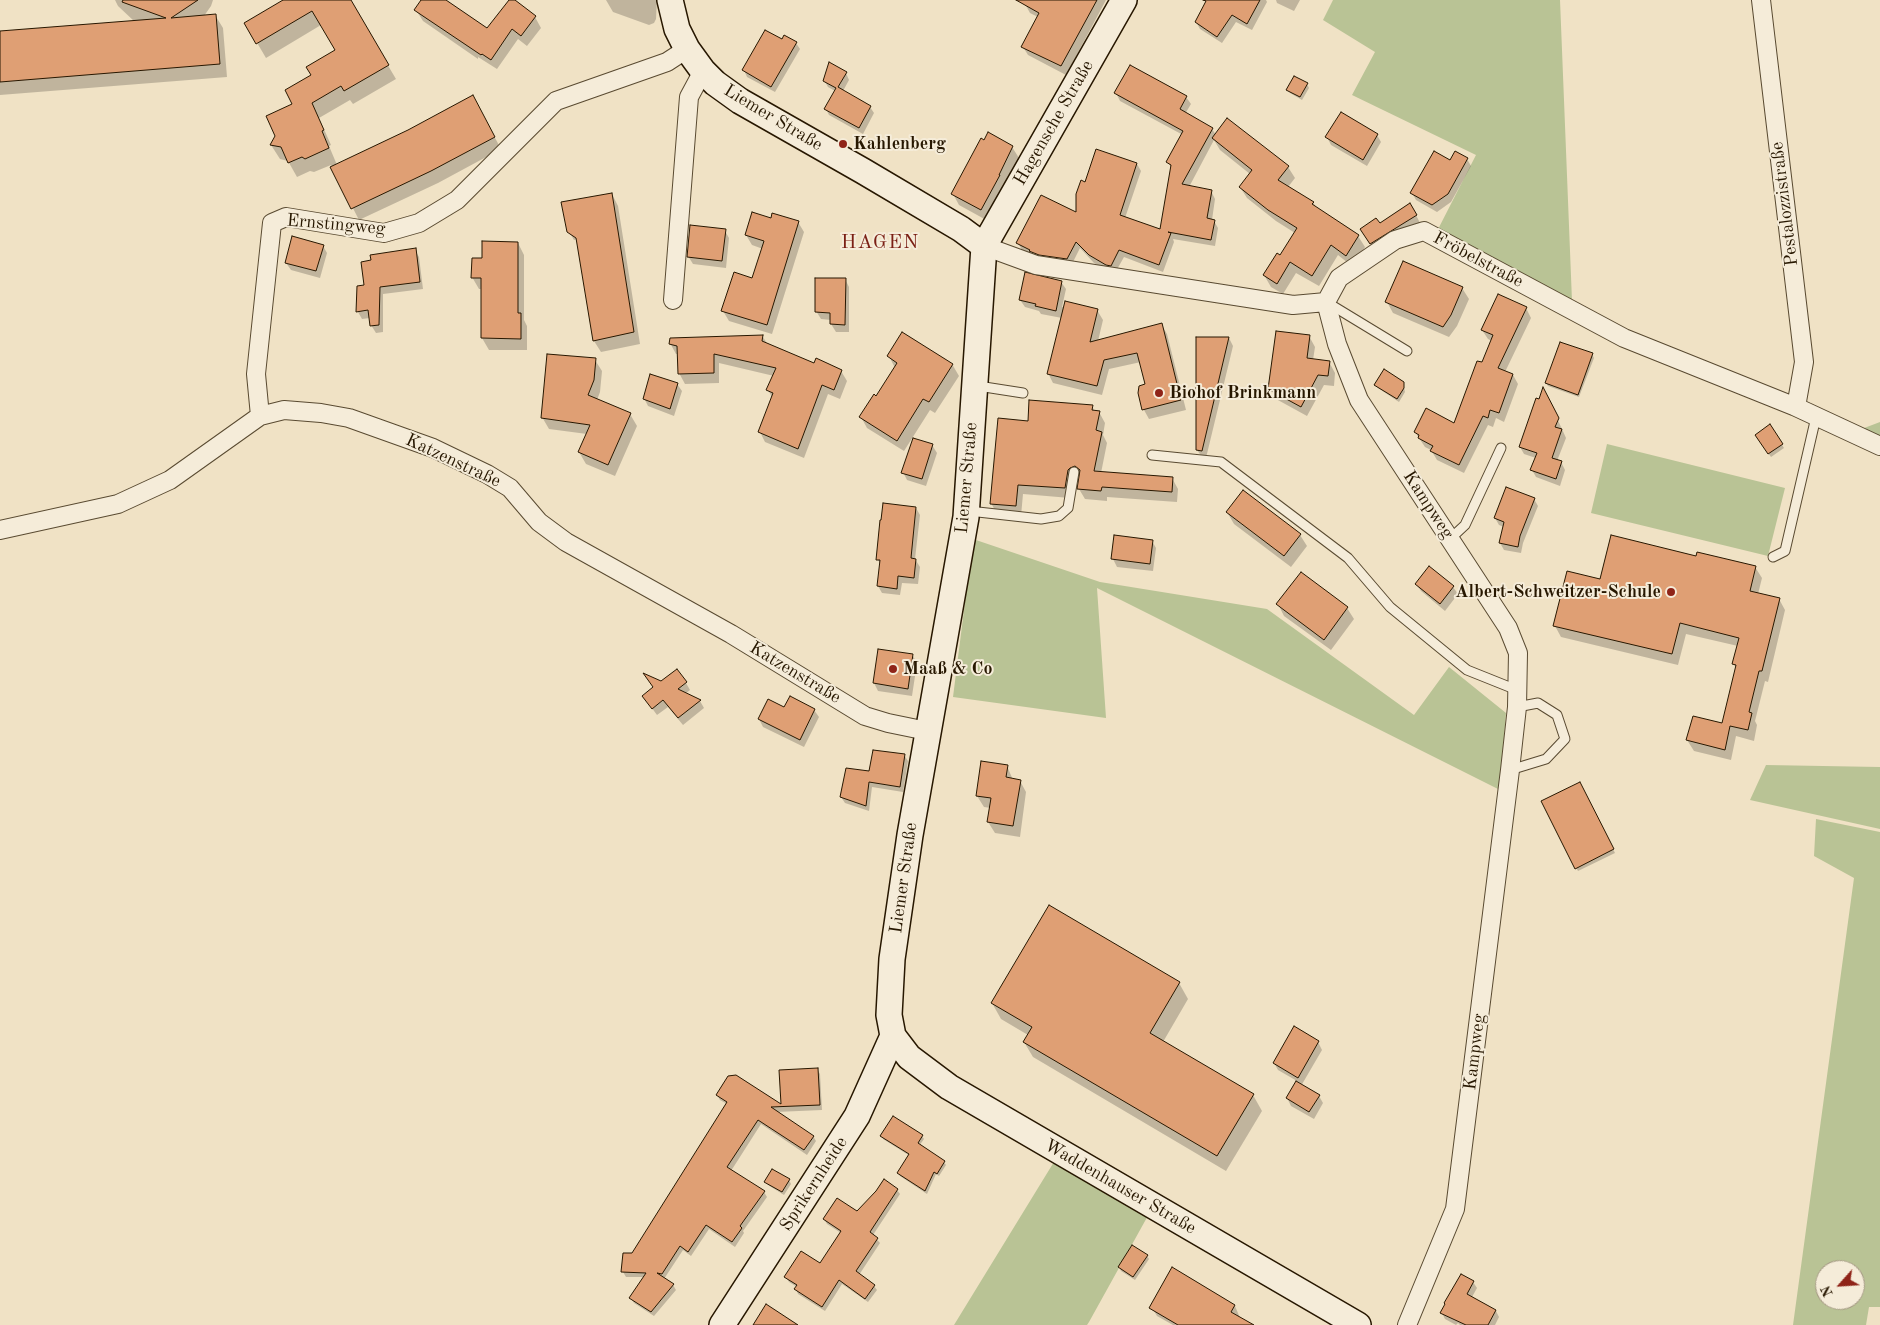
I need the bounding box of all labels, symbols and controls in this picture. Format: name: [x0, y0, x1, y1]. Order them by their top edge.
street label: Hagensche Straße: [1009, 57, 1099, 189]
street label: Liemer Straße: [720, 80, 826, 156]
place label: Kahlenberg: [853, 133, 946, 155]
marker: Kahlenberg: [837, 138, 849, 150]
street label: Pestalozzistraße: [1767, 141, 1803, 267]
street label: Ernstingweg: [286, 210, 386, 240]
street label: Fröbelstraße: [1429, 227, 1527, 293]
district label: HAGEN: [840, 231, 920, 255]
place label: Biohof Brinkmann: [1169, 382, 1316, 404]
marker: Biohof Brinkmann: [1153, 387, 1165, 399]
street label: Liemer Straße: [951, 421, 983, 535]
street label: Katzenstraße: [402, 429, 504, 493]
street label: Kampweg: [1398, 467, 1458, 543]
place label: Albert-Schweitzer-Schule: [1455, 581, 1661, 603]
marker: Albert-Schweitzer-Schule: [1665, 586, 1677, 598]
street label: Katzenstraße: [745, 637, 845, 709]
place label: Maaß & Co: [903, 658, 992, 680]
marker: Maaß & Co: [887, 663, 899, 675]
street label: Liemer Straße: [886, 821, 922, 935]
street label: Kampweg: [1460, 1013, 1490, 1091]
street label: Sprikernheide: [776, 1133, 852, 1235]
street label: Waddenhauser Straße: [1040, 1135, 1200, 1239]
north arrow: [1815, 1260, 1865, 1310]
text: N: [1819, 1283, 1836, 1299]

